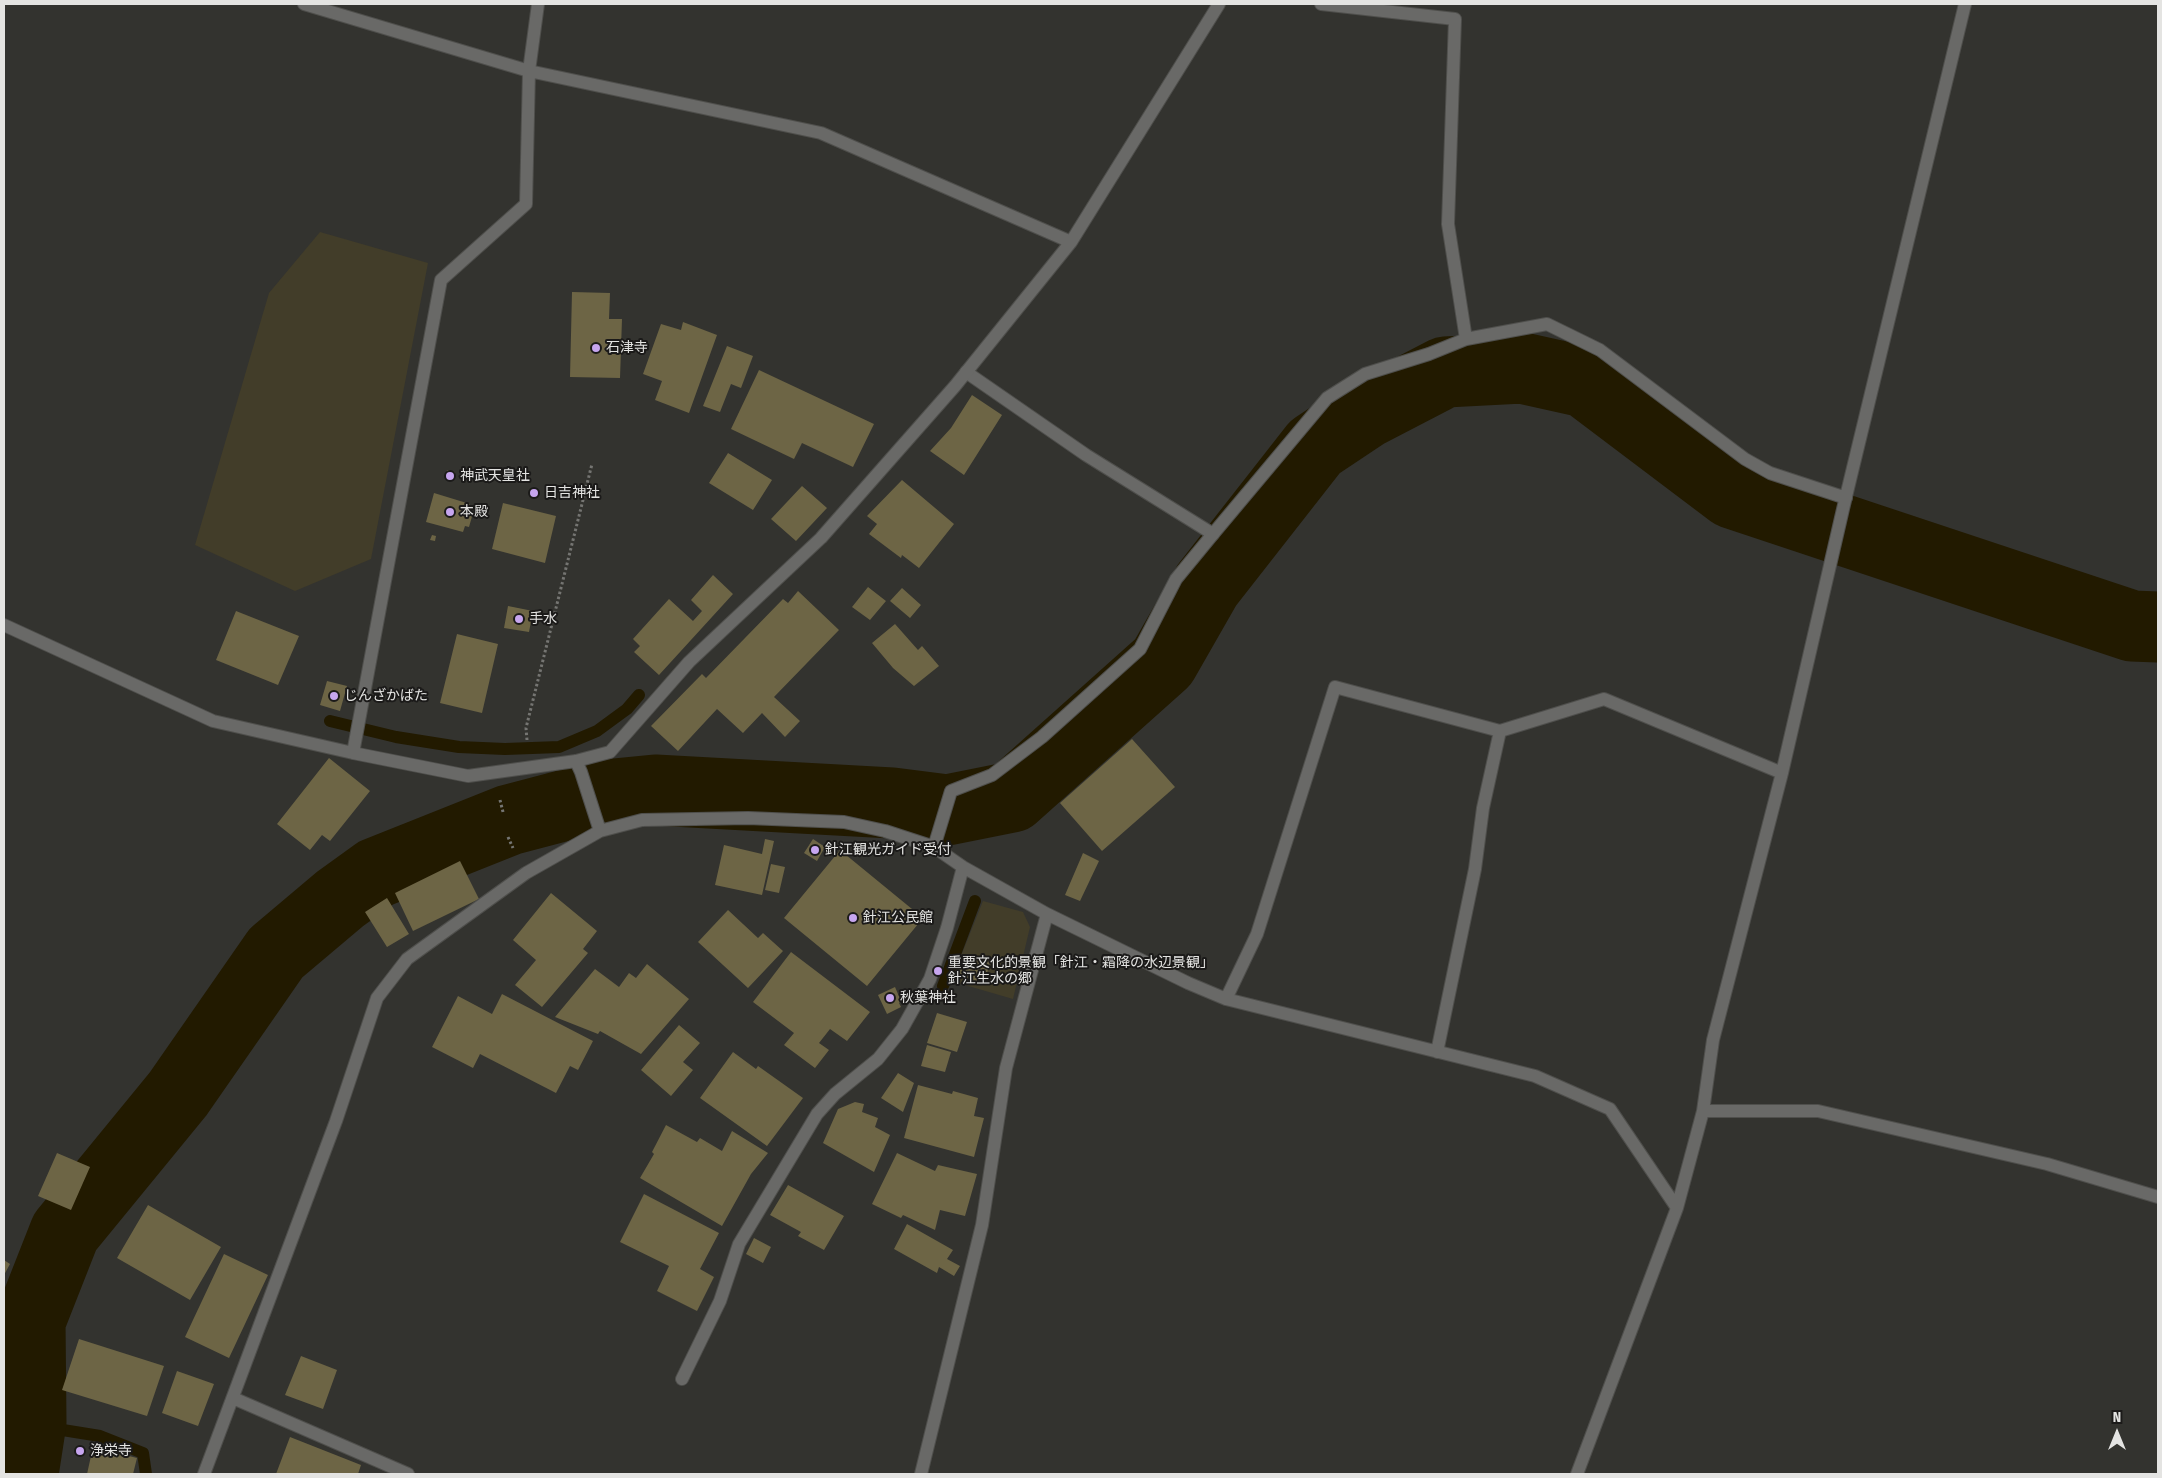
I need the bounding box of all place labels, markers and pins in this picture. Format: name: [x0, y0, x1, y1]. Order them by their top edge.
place label: 石津寺: [606, 340, 648, 356]
marker: 石津寺: [590, 342, 602, 354]
place label: 神武天皇社: [460, 468, 530, 484]
marker: 神武天皇社: [444, 470, 456, 482]
place label: 日吉神社: [544, 485, 600, 501]
marker: 日吉神社: [528, 487, 540, 499]
place label: 本殿: [460, 504, 488, 520]
marker: 本殿: [444, 506, 456, 518]
place label: 手水: [529, 611, 557, 627]
marker: 手水: [513, 613, 525, 625]
place label: じんざかばた: [344, 688, 428, 704]
marker: じんざかばた: [328, 690, 340, 702]
place label: 針江観光ガイド受付: [825, 842, 951, 858]
marker: 針江観光ガイド受付: [809, 844, 821, 856]
place label: 針江公民館: [863, 910, 933, 926]
marker: 針江公民館: [847, 912, 859, 924]
place label: 重要文化的景観「針江・霜降の水辺景観」 針江生水の郷: [948, 955, 1214, 988]
marker: 重要文化的景観「針江・霜降の水辺景観」 針江生水の郷: [932, 965, 944, 977]
place label: 秋葉神社: [900, 990, 956, 1006]
marker: 秋葉神社: [884, 992, 896, 1004]
place label: 浄栄寺: [90, 1443, 132, 1459]
marker: 浄栄寺: [74, 1445, 86, 1457]

